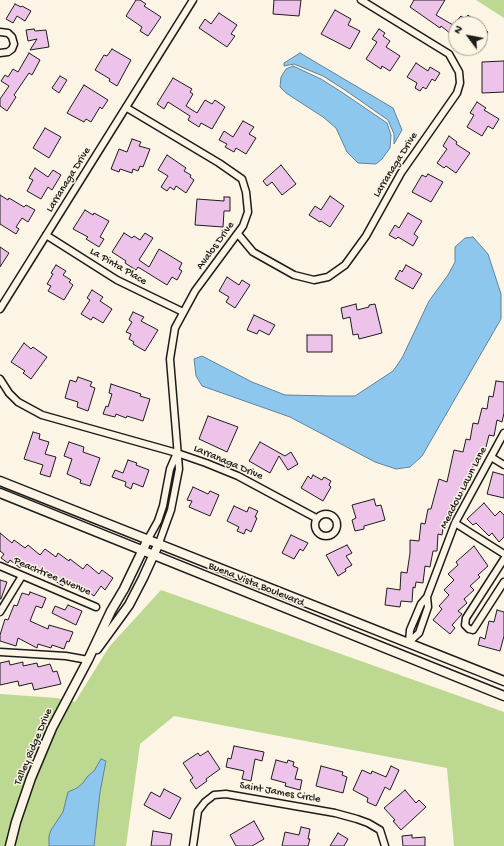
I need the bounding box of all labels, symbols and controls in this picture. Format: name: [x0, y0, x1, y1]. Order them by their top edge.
north arrow: [448, 16, 488, 56]
text: N: [452, 24, 466, 36]
street label: Larranaga Drive: [371, 130, 421, 200]
street label: Larranaga Drive: [44, 145, 94, 215]
street label: Avalos Drive: [194, 219, 238, 273]
street label: La Pinta Place: [87, 245, 149, 289]
street label: Larranaga Drive: [191, 442, 265, 484]
street label: Meadow Lawn Lane: [438, 445, 490, 531]
street label: Peachtree Avenue: [11, 555, 93, 599]
street label: Buena Vista Boulevard: [206, 560, 306, 610]
street label: Talley Ridge Drive: [12, 707, 56, 787]
street label: Saint James Circle: [238, 779, 322, 807]

